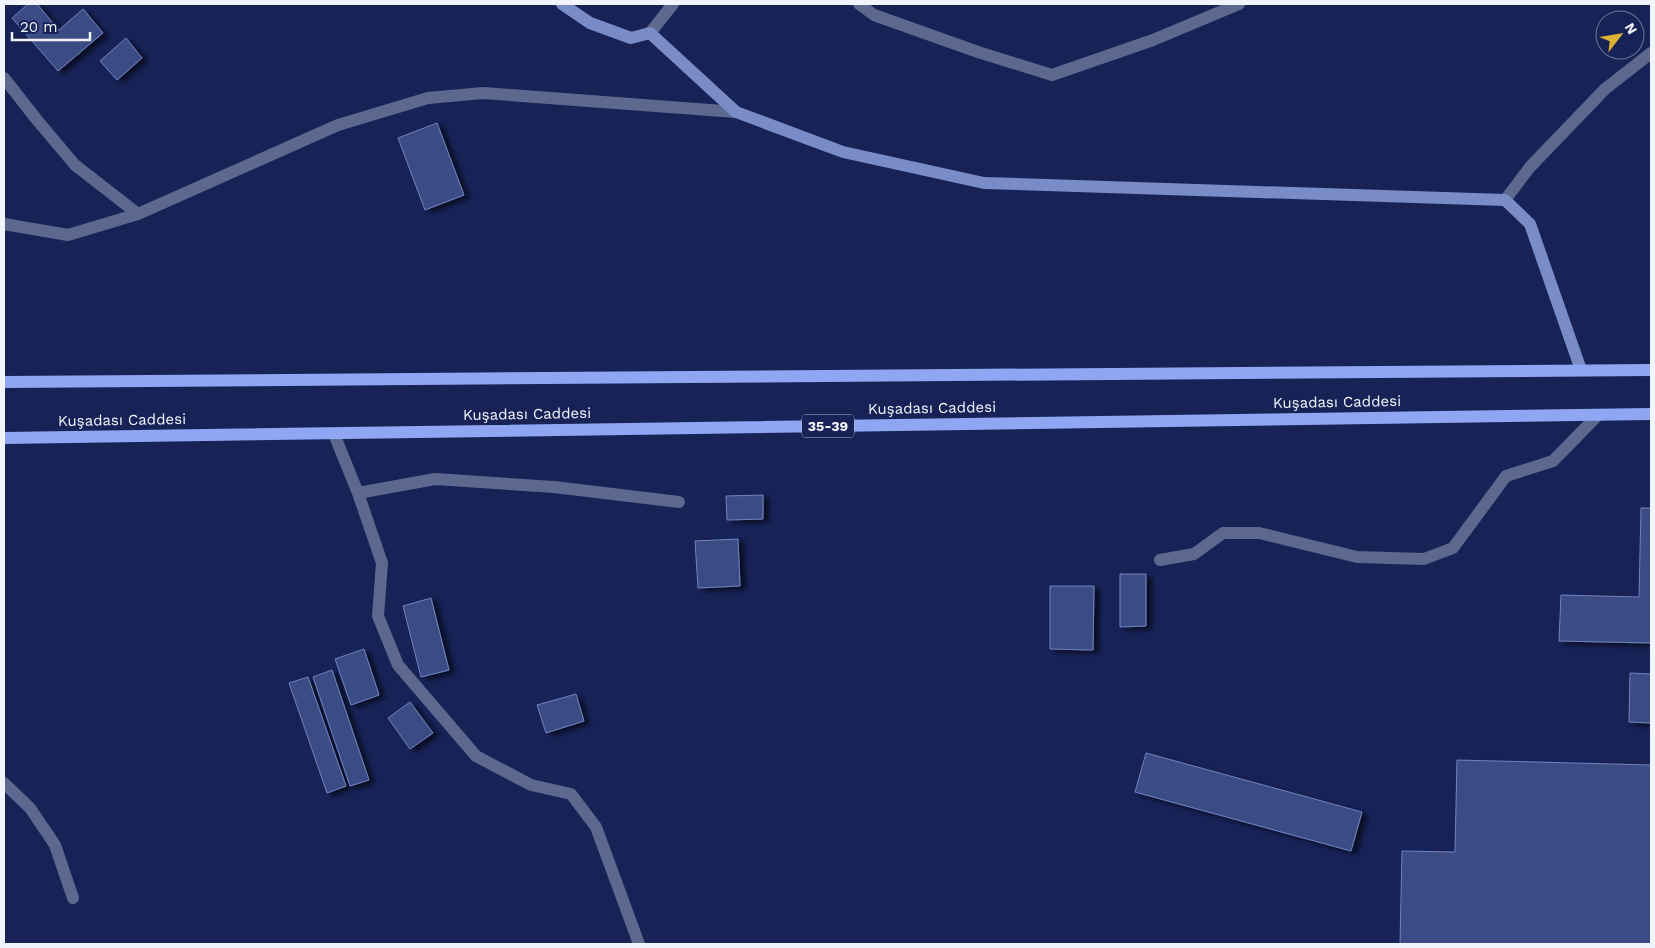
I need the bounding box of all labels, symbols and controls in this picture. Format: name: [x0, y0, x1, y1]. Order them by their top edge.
scale bar: [12, 10, 90, 42]
north arrow: [1595, 10, 1645, 60]
text: 20 m: [20, 18, 58, 36]
text: N: [1622, 20, 1641, 37]
street label: Kuşadası Caddesi: [1273, 392, 1401, 412]
street label: Kuşadası Caddesi: [868, 398, 996, 418]
street label: Kuşadası Caddesi: [463, 404, 591, 424]
street label: Kuşadası Caddesi: [58, 410, 186, 430]
road number: 35-39: [802, 414, 854, 438]

